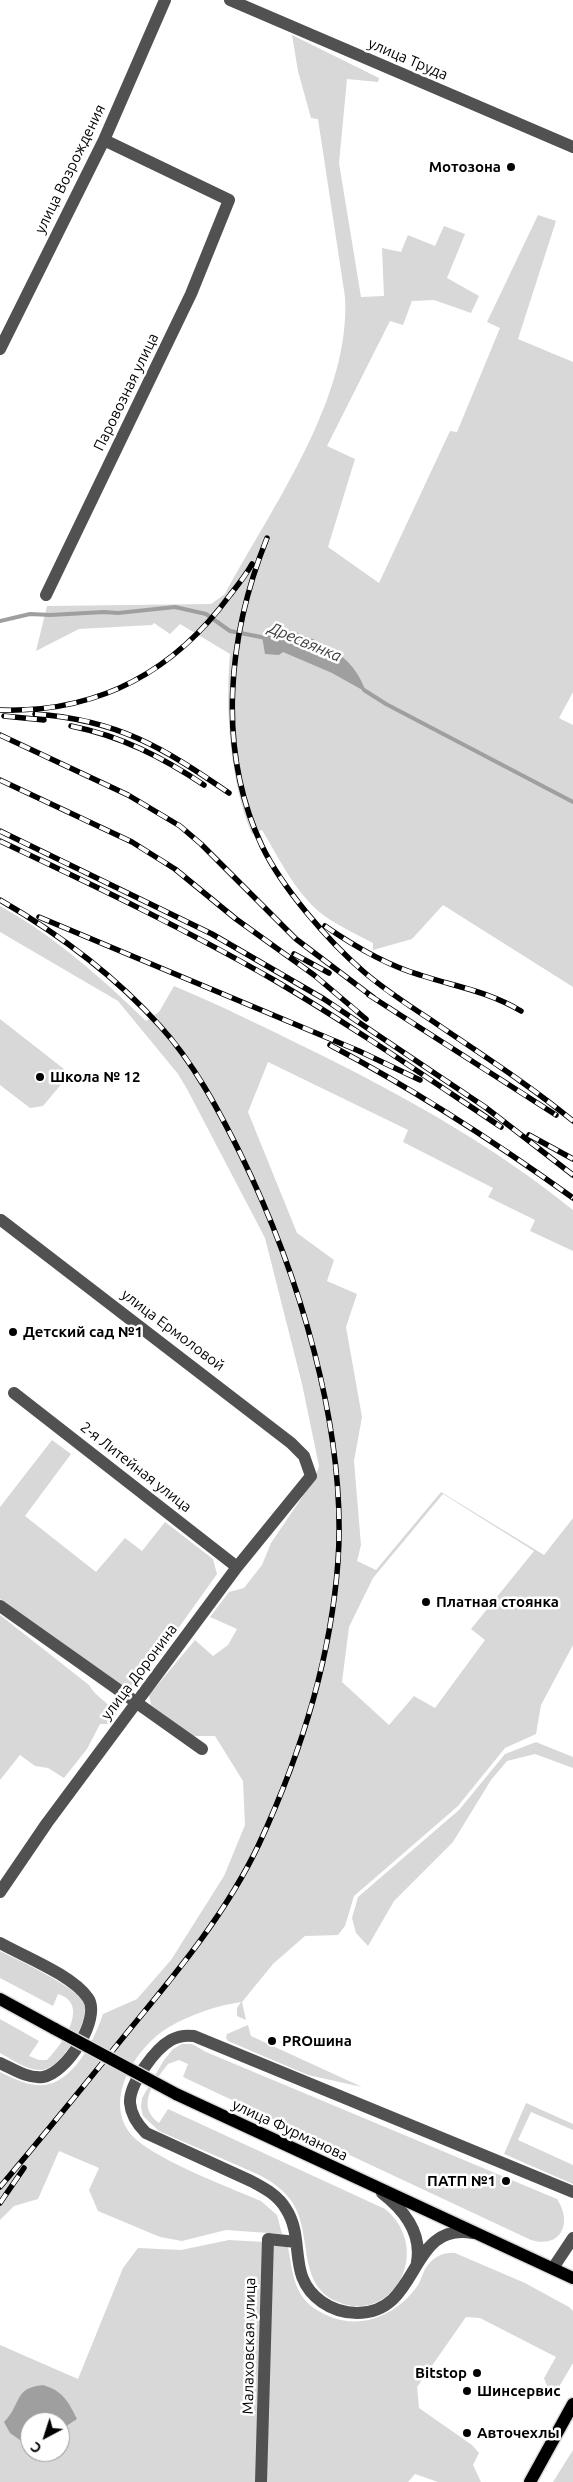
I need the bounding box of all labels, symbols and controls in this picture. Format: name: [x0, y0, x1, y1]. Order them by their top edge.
street label: улица Труда: [365, 34, 451, 84]
street label: улица Возрождения: [31, 101, 109, 237]
place label: Мотозона: [429, 158, 501, 176]
marker: Мотозона: [505, 161, 517, 173]
street label: Паровозная улица: [90, 330, 162, 454]
water label: Дресвянка: [266, 618, 344, 666]
place label: Школа № 12: [50, 1068, 140, 1086]
marker: Школа № 12: [34, 1071, 46, 1083]
street label: улица Ермоловой: [118, 1285, 228, 1375]
place label: Детский сад №1: [23, 1323, 143, 1341]
marker: Детский сад №1: [7, 1326, 19, 1338]
street label: 2-я Литейная улица: [77, 1418, 195, 1516]
place label: Платная стоянка: [436, 1593, 559, 1611]
marker: Платная стоянка: [420, 1596, 432, 1608]
street label: улица Доронина: [97, 1621, 181, 1723]
place label: PROшина: [282, 2032, 352, 2050]
marker: PROшина: [266, 2035, 278, 2047]
street label: улица Фурманова: [229, 2095, 351, 2165]
place label: ПАТП №1: [427, 2172, 496, 2190]
marker: ПАТП №1: [500, 2175, 512, 2187]
street label: Малаховская улица: [239, 2278, 259, 2414]
place label: Bitstop: [415, 2364, 467, 2382]
marker: Bitstop: [471, 2367, 483, 2379]
place label: Шинсервис: [477, 2382, 561, 2400]
marker: Шинсервис: [461, 2385, 473, 2397]
north arrow: [20, 2412, 70, 2462]
place label: Авточехлы: [477, 2424, 559, 2442]
marker: Авточехлы: [461, 2427, 473, 2439]
text: С: [27, 2439, 45, 2457]

